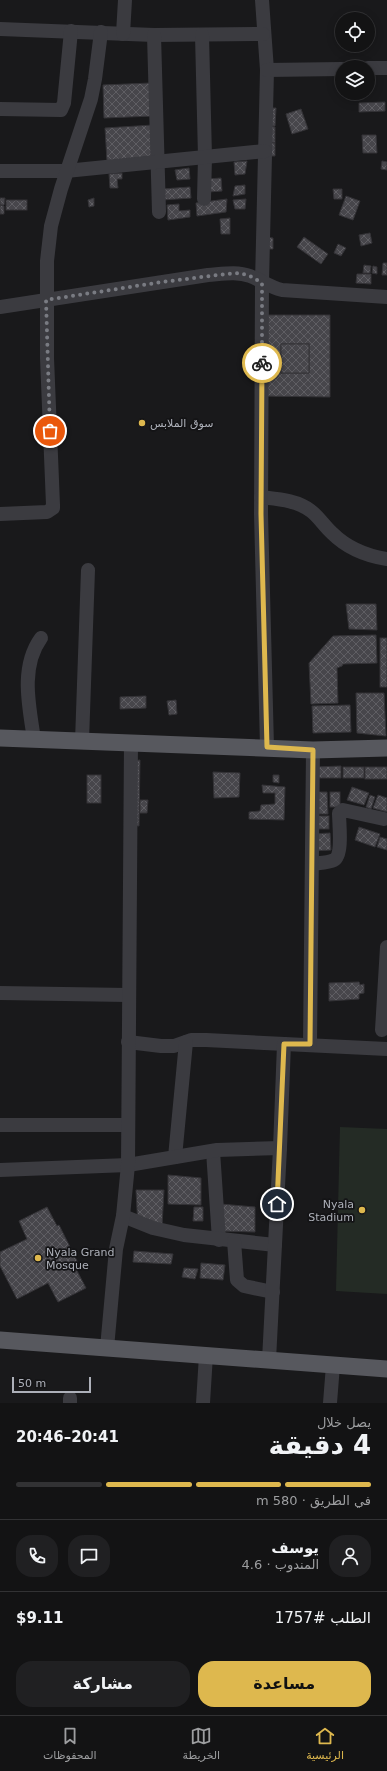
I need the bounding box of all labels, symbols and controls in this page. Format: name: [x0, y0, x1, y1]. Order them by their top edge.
map controls: [335, 12, 375, 100]
button: locate: [335, 12, 375, 52]
button: layers: [335, 60, 375, 100]
courier: [242, 343, 282, 383]
icon: bike: [251, 352, 273, 374]
pin: [33, 414, 67, 448]
place label: سوق الملابس: [150, 417, 213, 430]
marker: سوق الملابس: [137, 418, 147, 428]
icon: bag: [39, 420, 61, 442]
pin: [260, 1187, 294, 1221]
icon: home: [266, 1193, 288, 1215]
place label: Nyala Stadium: [308, 1198, 354, 1224]
marker: Nyala Stadium: [357, 1205, 367, 1215]
place label: Nyala Grand Mosque: [46, 1246, 115, 1272]
marker: Nyala Grand Mosque: [33, 1253, 43, 1263]
scale bar: [12, 1375, 91, 1394]
text: 50 m: [18, 1377, 46, 1390]
text: يصل خلال: [317, 1415, 371, 1430]
text: 20:41–20:46: [16, 1428, 119, 1446]
text: 4 دقيقة: [268, 1430, 371, 1460]
text: في الطريق · 580 m: [256, 1493, 371, 1508]
button: phone: [16, 1535, 58, 1577]
button: chat: [68, 1535, 110, 1577]
button: person: [329, 1535, 371, 1577]
text: يوسف: [271, 1539, 319, 1557]
text: المندوب · 4.6: [242, 1557, 319, 1572]
text: $9.11: [16, 1609, 63, 1627]
text: الطلب #1757: [275, 1609, 371, 1627]
button: مشاركة: [16, 1661, 190, 1707]
button: مساعدة: [198, 1661, 371, 1707]
tab: المحفوظات: [43, 1725, 97, 1762]
tab: الخريطة: [183, 1725, 220, 1762]
tab: الرئيسية: [306, 1725, 344, 1762]

